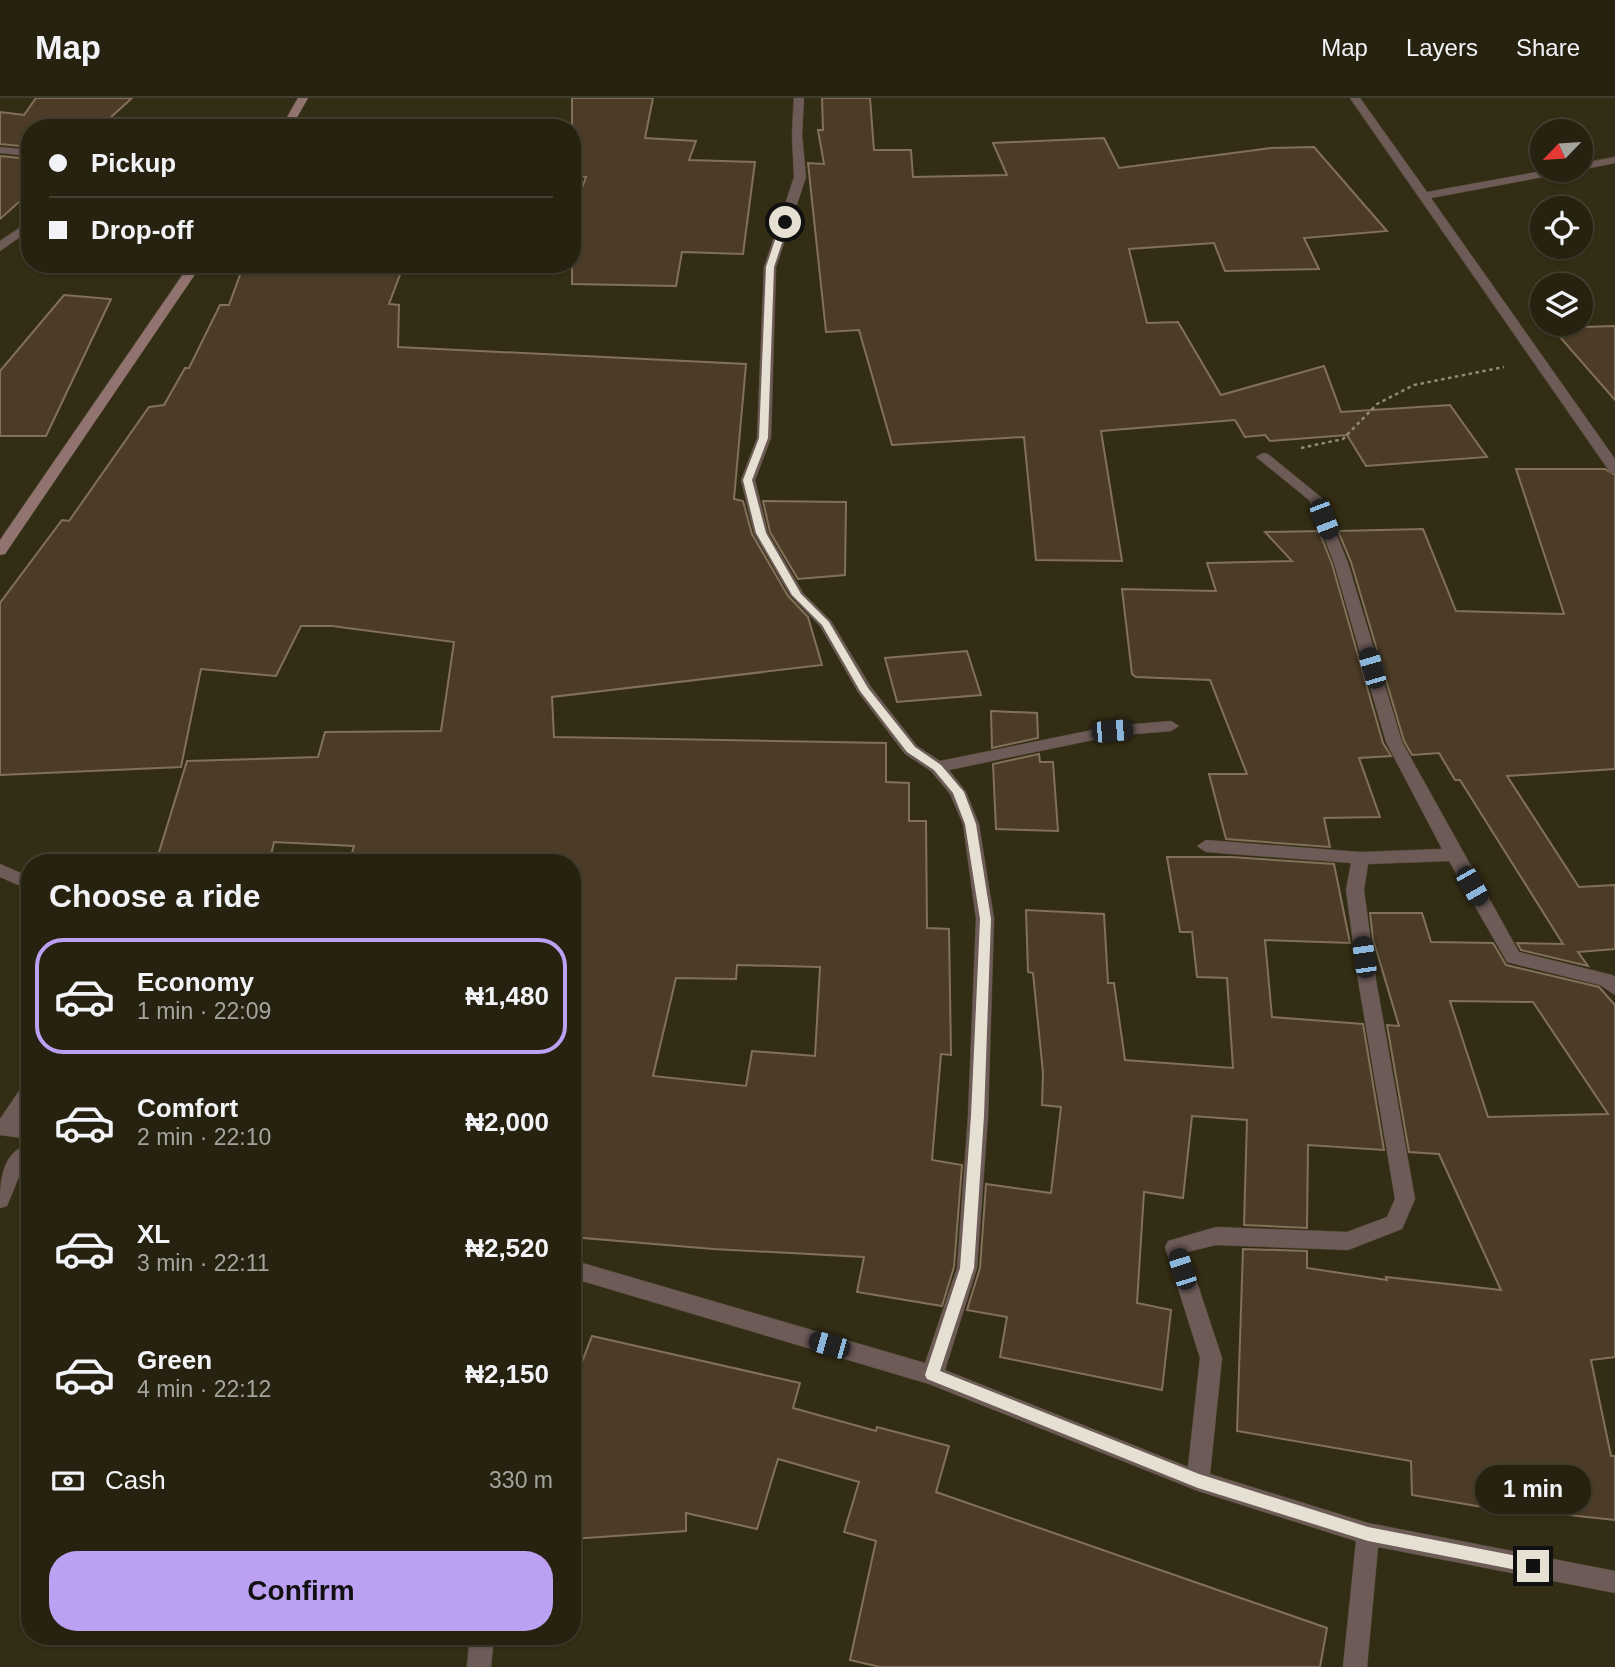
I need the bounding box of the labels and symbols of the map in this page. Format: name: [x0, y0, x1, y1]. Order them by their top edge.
north arrow: [1530, 119, 1592, 182]
route start: [769, 206, 801, 238]
car: [1307, 496, 1342, 542]
car: [1357, 645, 1388, 691]
car: [1091, 719, 1134, 743]
car: [1453, 863, 1492, 909]
car: [1351, 935, 1378, 979]
car: [1166, 1246, 1199, 1292]
car: [806, 1329, 853, 1361]
callout: 1 min: [1475, 1464, 1591, 1514]
route end: [1517, 1550, 1549, 1582]

